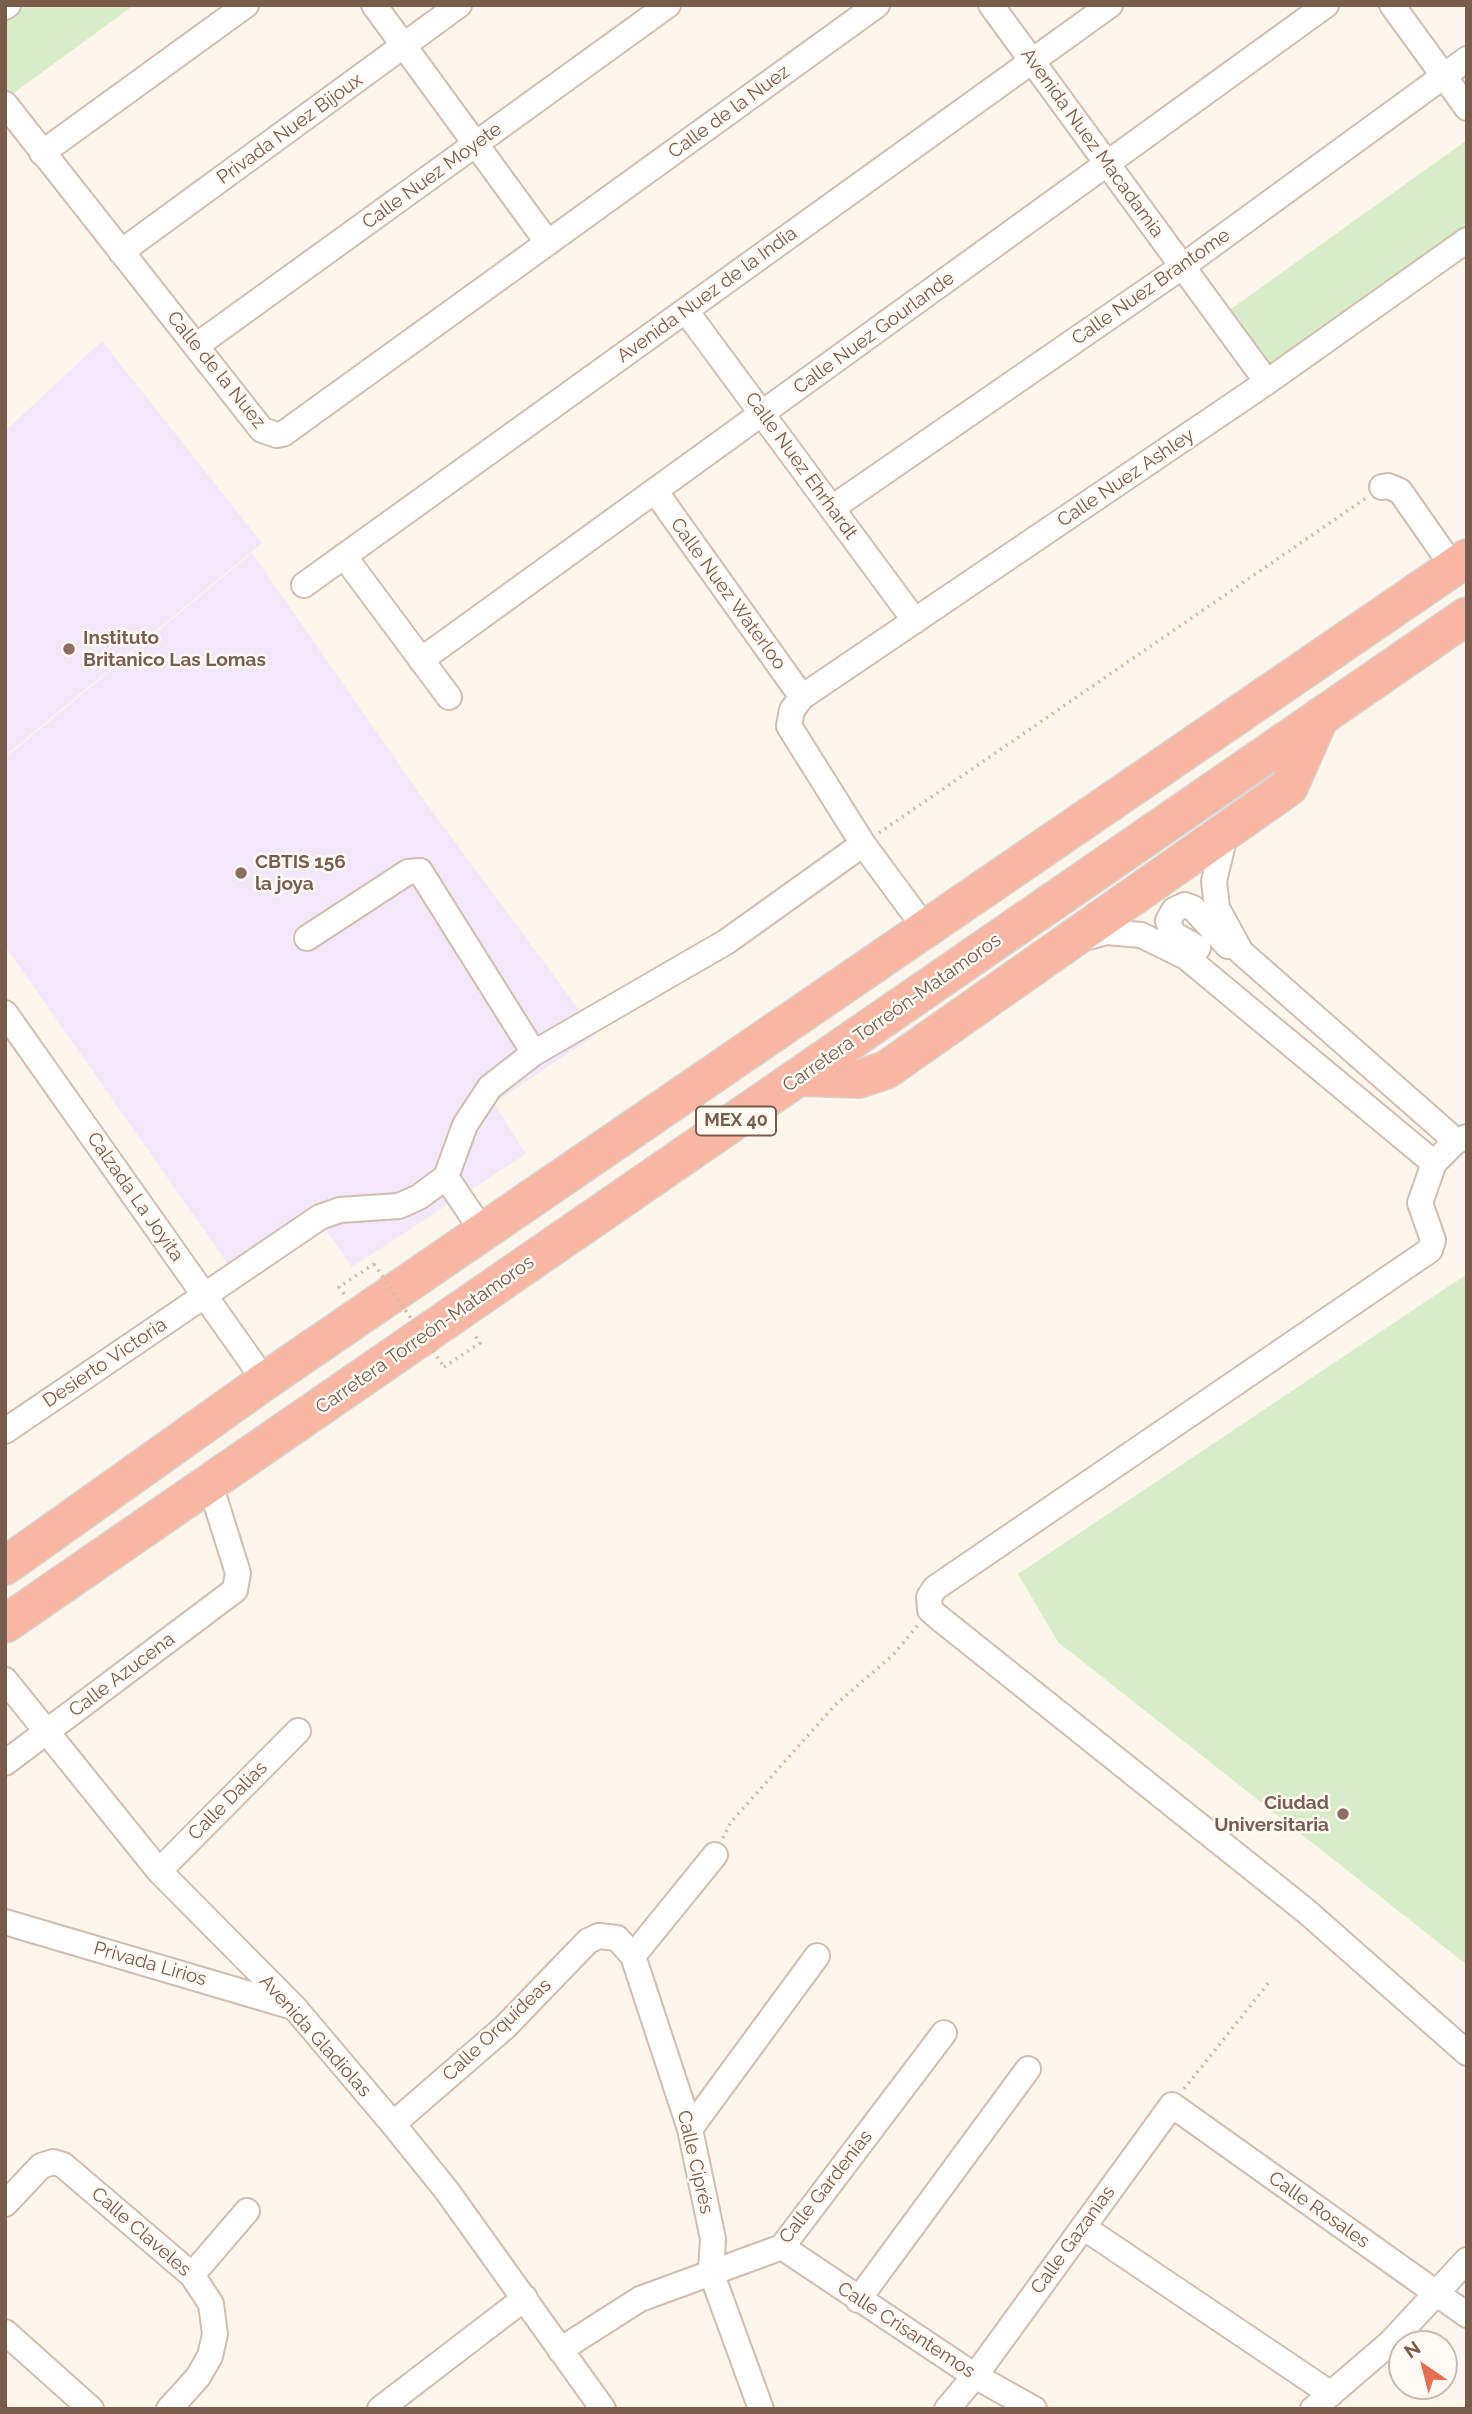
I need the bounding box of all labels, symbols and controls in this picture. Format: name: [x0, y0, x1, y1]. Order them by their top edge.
street label: Avenida Nuez Macadamia: [1016, 44, 1168, 242]
street label: Calle de la Nuez: [664, 60, 794, 164]
street label: Privada Nuez Bijoux: [213, 69, 367, 189]
street label: Calle Nuez Moyete: [358, 118, 506, 234]
street label: Avenida Nuez de la India: [613, 222, 801, 368]
street label: Calle Nuez Brantome: [1068, 224, 1234, 350]
street label: Calle Nuez Gourlande: [789, 267, 959, 399]
street label: Calle de la Nuez: [162, 307, 270, 433]
street label: Calle Nuez Ehrhardt: [740, 388, 862, 544]
street label: Calle Nuez Ashley: [1053, 424, 1199, 532]
street label: Calle Nuez Waterloo: [665, 514, 791, 674]
place label: Instituto Britanico Las Lomas: [83, 627, 266, 671]
marker: Instituto Britanico Las Lomas: [61, 641, 77, 657]
place label: CBTIS 156 la joya: [255, 851, 346, 895]
marker: CBTIS 156 la joya: [233, 865, 249, 881]
street label: Carretera Torreón-Matamoros: [778, 929, 1006, 1097]
road number: MEX 40: [696, 1106, 776, 1136]
street label: Calzada La Joyita: [82, 1128, 188, 1266]
street label: Carretera Torreón-Matamoros: [311, 1251, 539, 1419]
street label: Desierto Victoria: [39, 1313, 171, 1413]
street label: Calle Azucena: [65, 1628, 179, 1722]
street label: Calle Dalias: [184, 1757, 272, 1845]
place label: Ciudad Universitaria: [1214, 1792, 1329, 1836]
marker: Ciudad Universitaria: [1335, 1806, 1351, 1822]
street label: Privada Lirios: [91, 1937, 209, 1991]
street label: Avenida Gladiolas: [254, 1970, 376, 2102]
street label: Calle Orquídeas: [438, 1974, 556, 2086]
street label: Calle Ciprés: [672, 2108, 718, 2216]
street label: Calle Gardenias: [775, 2126, 877, 2248]
street label: Calle Rosales: [1264, 2167, 1374, 2253]
street label: Calle Gazanias: [1026, 2181, 1120, 2299]
street label: Calle Claveles: [87, 2183, 195, 2281]
street label: Calle Crisantemos: [833, 2277, 979, 2383]
north arrow: [1388, 2330, 1458, 2400]
text: N: [1400, 2336, 1424, 2363]

